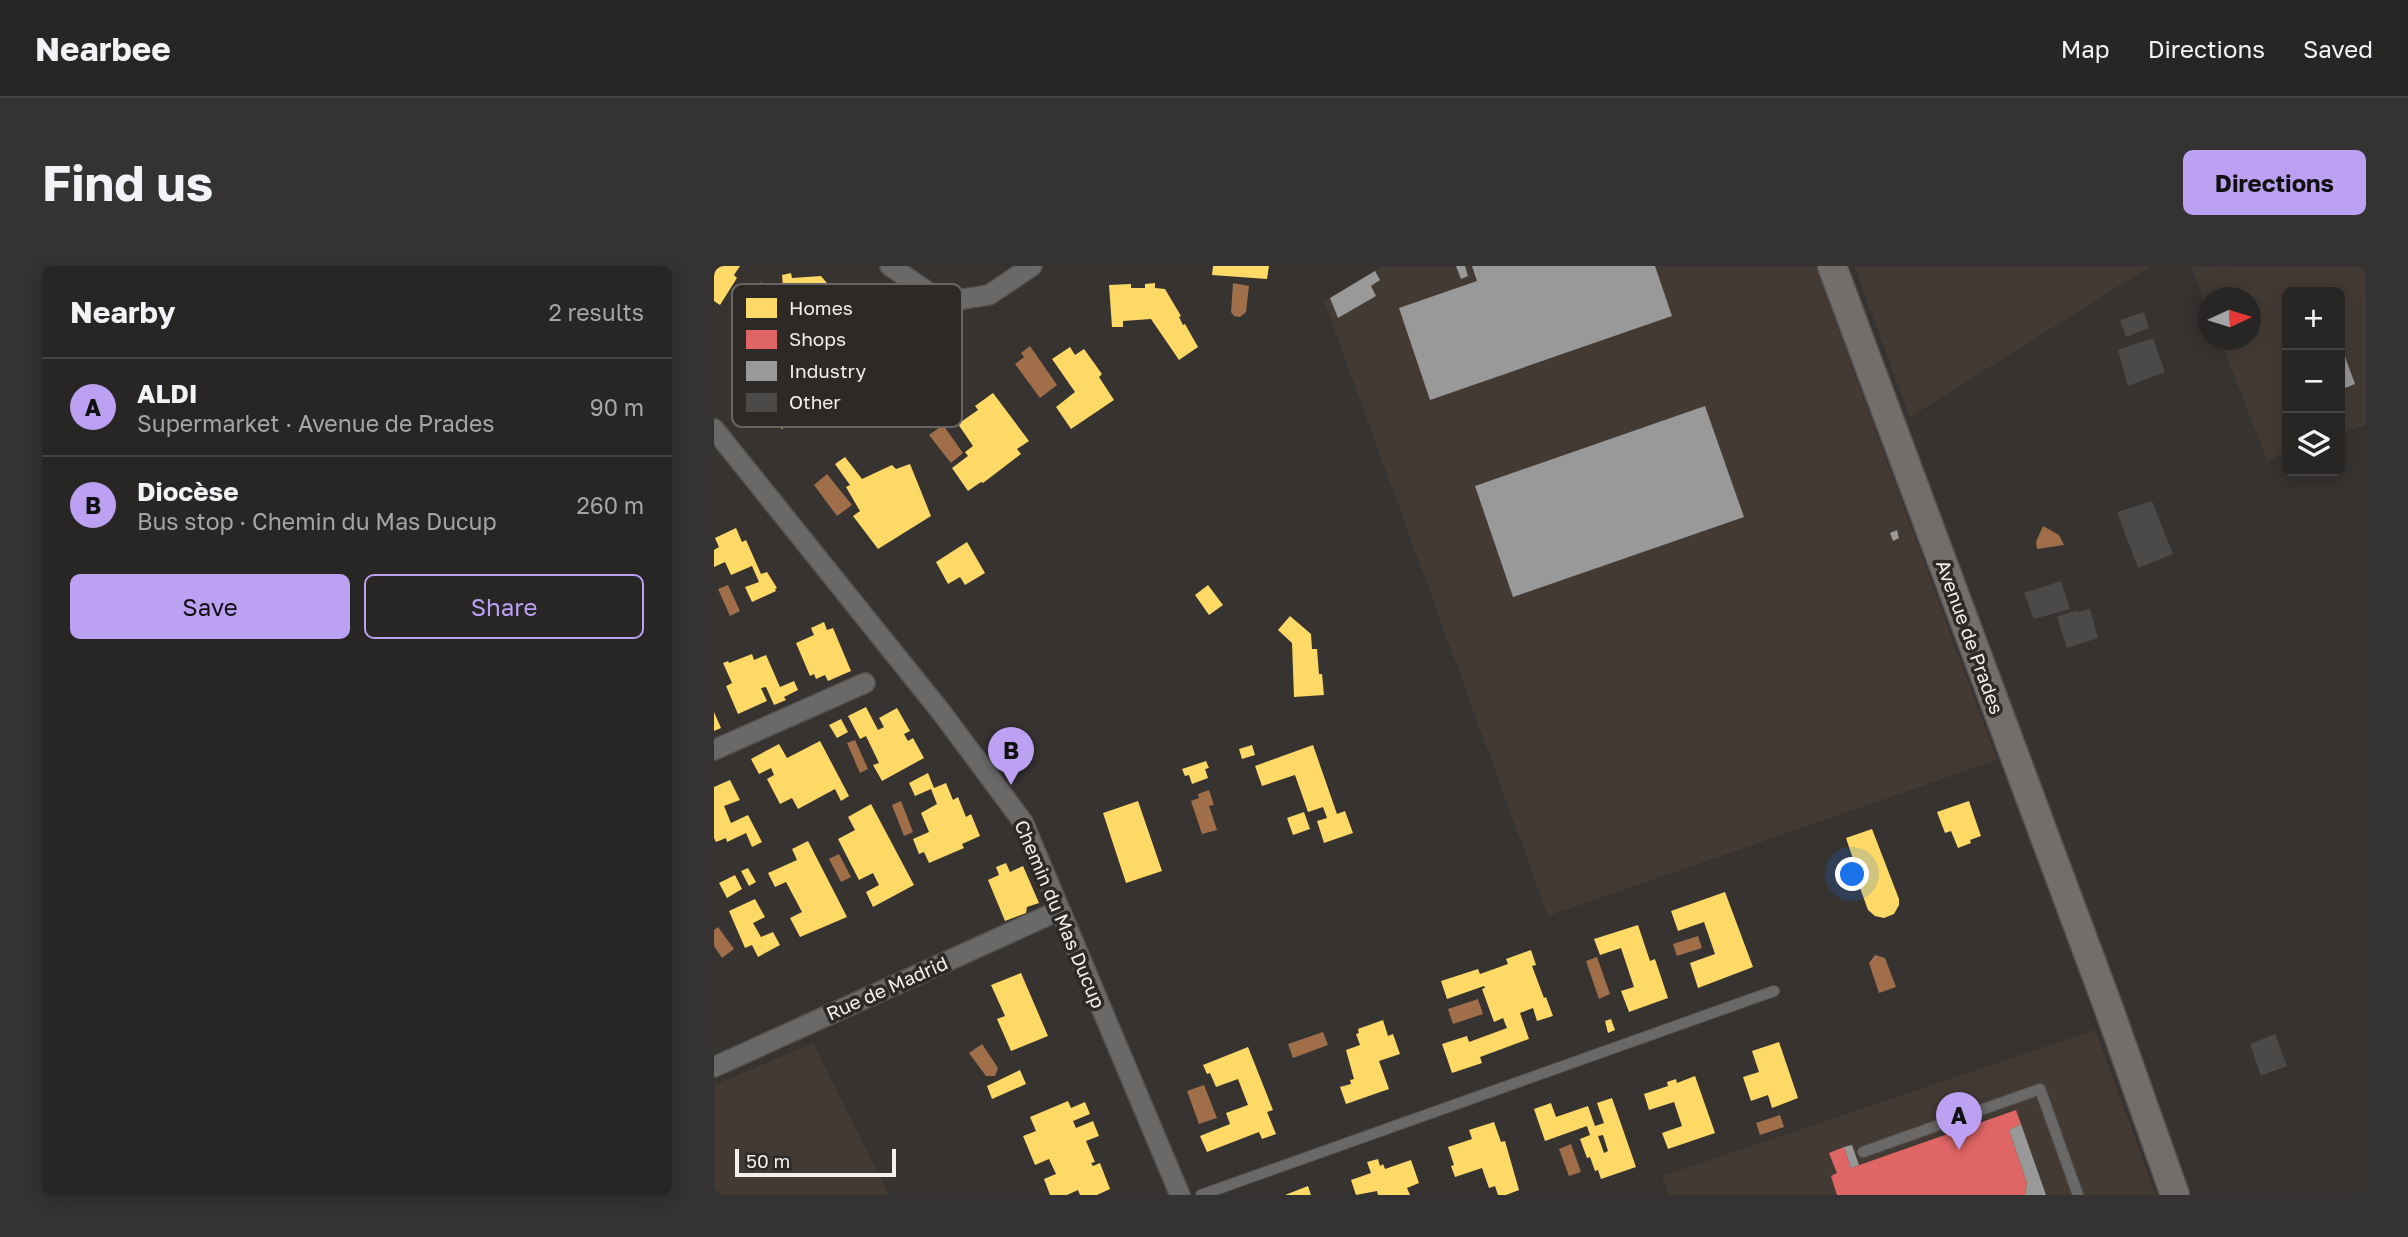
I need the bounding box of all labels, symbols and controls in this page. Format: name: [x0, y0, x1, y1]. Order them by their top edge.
text: Nearbee: [35, 29, 171, 68]
text: Map: [2061, 34, 2110, 63]
text: Directions: [2148, 34, 2265, 63]
text: Saved: [2303, 34, 2373, 63]
button: Directions: [2183, 150, 2366, 215]
text: Find us: [42, 153, 213, 212]
legend: [732, 284, 962, 427]
north arrow: [2198, 287, 2261, 350]
map controls: [2282, 287, 2345, 476]
button: +: [2282, 287, 2345, 350]
text: Nearby: [70, 294, 175, 330]
text: Homes: [789, 296, 853, 319]
text: 2 results: [548, 298, 644, 326]
text: Shops: [789, 327, 846, 350]
button: −: [2282, 350, 2345, 413]
text: Industry: [789, 359, 866, 382]
text: ALDI: [137, 378, 198, 409]
text: Other: [789, 390, 841, 413]
text: A: [85, 393, 101, 421]
text: 90 m: [590, 393, 644, 421]
text: Supermarket · Avenue de Prades: [137, 409, 495, 437]
button: layers: [2282, 413, 2345, 476]
text: Diocèse: [137, 476, 239, 507]
text: B: [85, 491, 101, 519]
text: 260 m: [576, 491, 644, 519]
text: Bus stop · Chemin du Mas Ducup: [137, 507, 497, 535]
street label: Avenue de Prades: [1932, 557, 2009, 717]
button: Save: [70, 574, 350, 639]
button: Share: [364, 574, 644, 639]
pin: B: [988, 727, 1034, 785]
street label: Chemin du Mas Ducup: [1010, 816, 1111, 1011]
your location: [1835, 857, 1869, 891]
street label: Rue de Madrid: [823, 951, 951, 1025]
pin: A: [1936, 1092, 1982, 1150]
scale bar: [735, 1146, 896, 1178]
text: 50 m: [746, 1149, 790, 1172]

